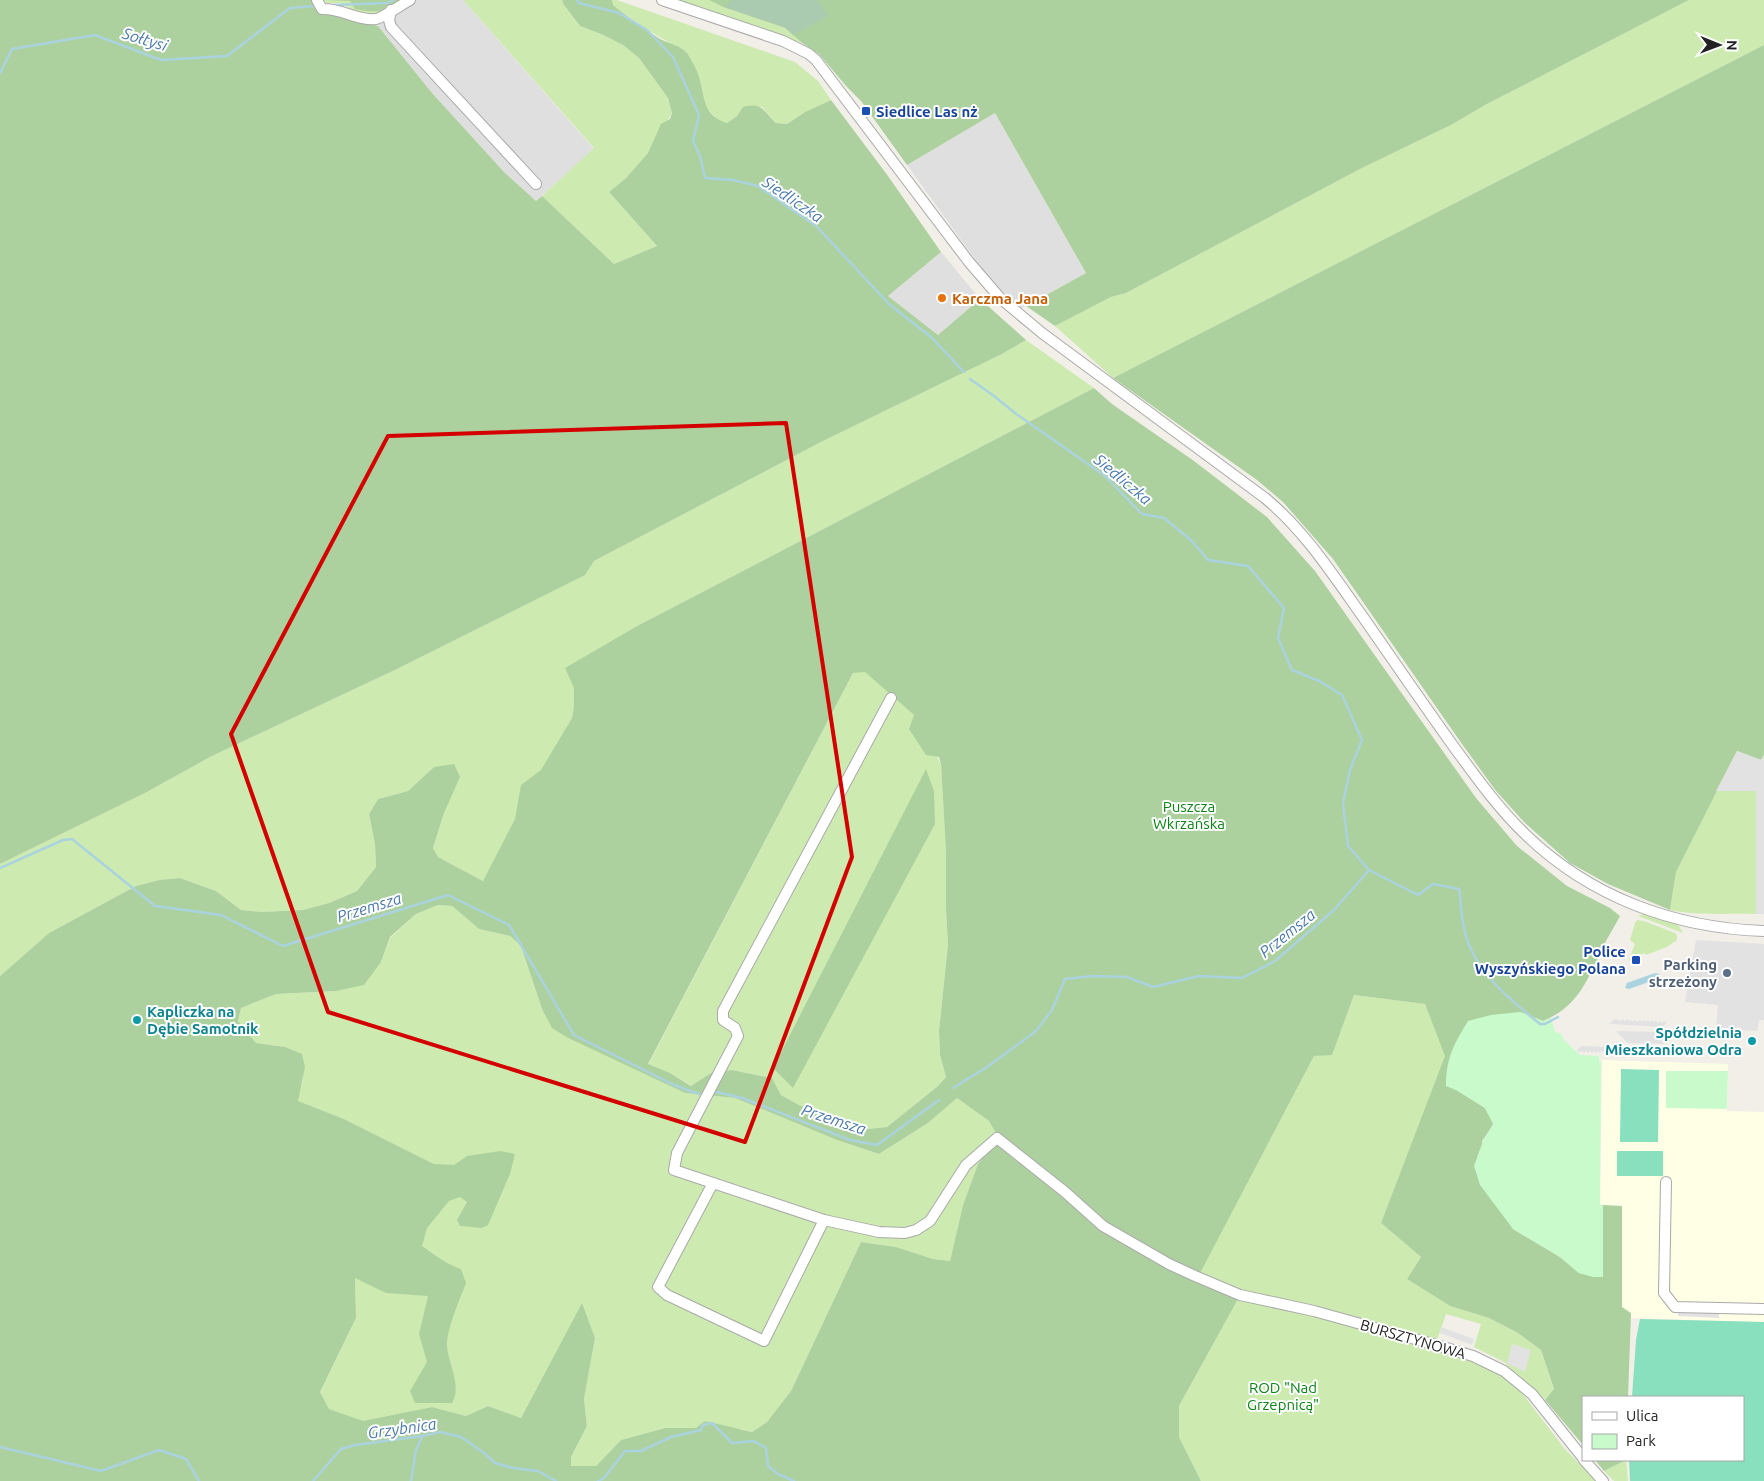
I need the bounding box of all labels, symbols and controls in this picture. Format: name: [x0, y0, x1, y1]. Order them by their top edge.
north arrow: [1694, 20, 1744, 70]
water label: Sołtysi: [119, 23, 171, 55]
text: N: [1724, 40, 1740, 51]
place label: Siedlice Las nż: [876, 103, 978, 120]
marker: Siedlice Las nż: [860, 105, 872, 117]
water label: Siedliczka: [759, 172, 827, 226]
place label: Karczma Jana: [952, 290, 1048, 307]
marker: Karczma Jana: [936, 292, 948, 304]
water label: Siedliczka: [1090, 449, 1155, 508]
park label: Puszcza Wkrzańska: [1153, 798, 1225, 832]
water label: Przemsza: [335, 889, 404, 925]
water label: Przemsza: [1255, 905, 1319, 961]
place label: Police Wyszyńskiego Polana: [1475, 943, 1626, 977]
marker: Police Wyszyńskiego Polana: [1630, 954, 1642, 966]
place label: Parking strzeżony: [1649, 956, 1717, 990]
marker: Parking strzeżony: [1721, 967, 1733, 979]
place label: Kapliczka na Dębie Samotnik: [147, 1003, 259, 1038]
marker: Kapliczka na Dębie Samotnik: [131, 1014, 143, 1026]
place label: Spółdzielnia Mieszkaniowa Odra: [1605, 1024, 1742, 1058]
marker: Spółdzielnia Mieszkaniowa Odra: [1746, 1035, 1758, 1047]
water label: Przemsza: [800, 1100, 869, 1138]
street label: BURSZTYNOWA: [1358, 1316, 1468, 1362]
park label: ROD "Nad Grzepnicą": [1247, 1379, 1319, 1413]
legend: [1582, 1396, 1744, 1461]
text: Ulica: [1626, 1407, 1658, 1424]
water label: Grzybnica: [366, 1414, 438, 1442]
text: Park: [1626, 1432, 1656, 1449]

